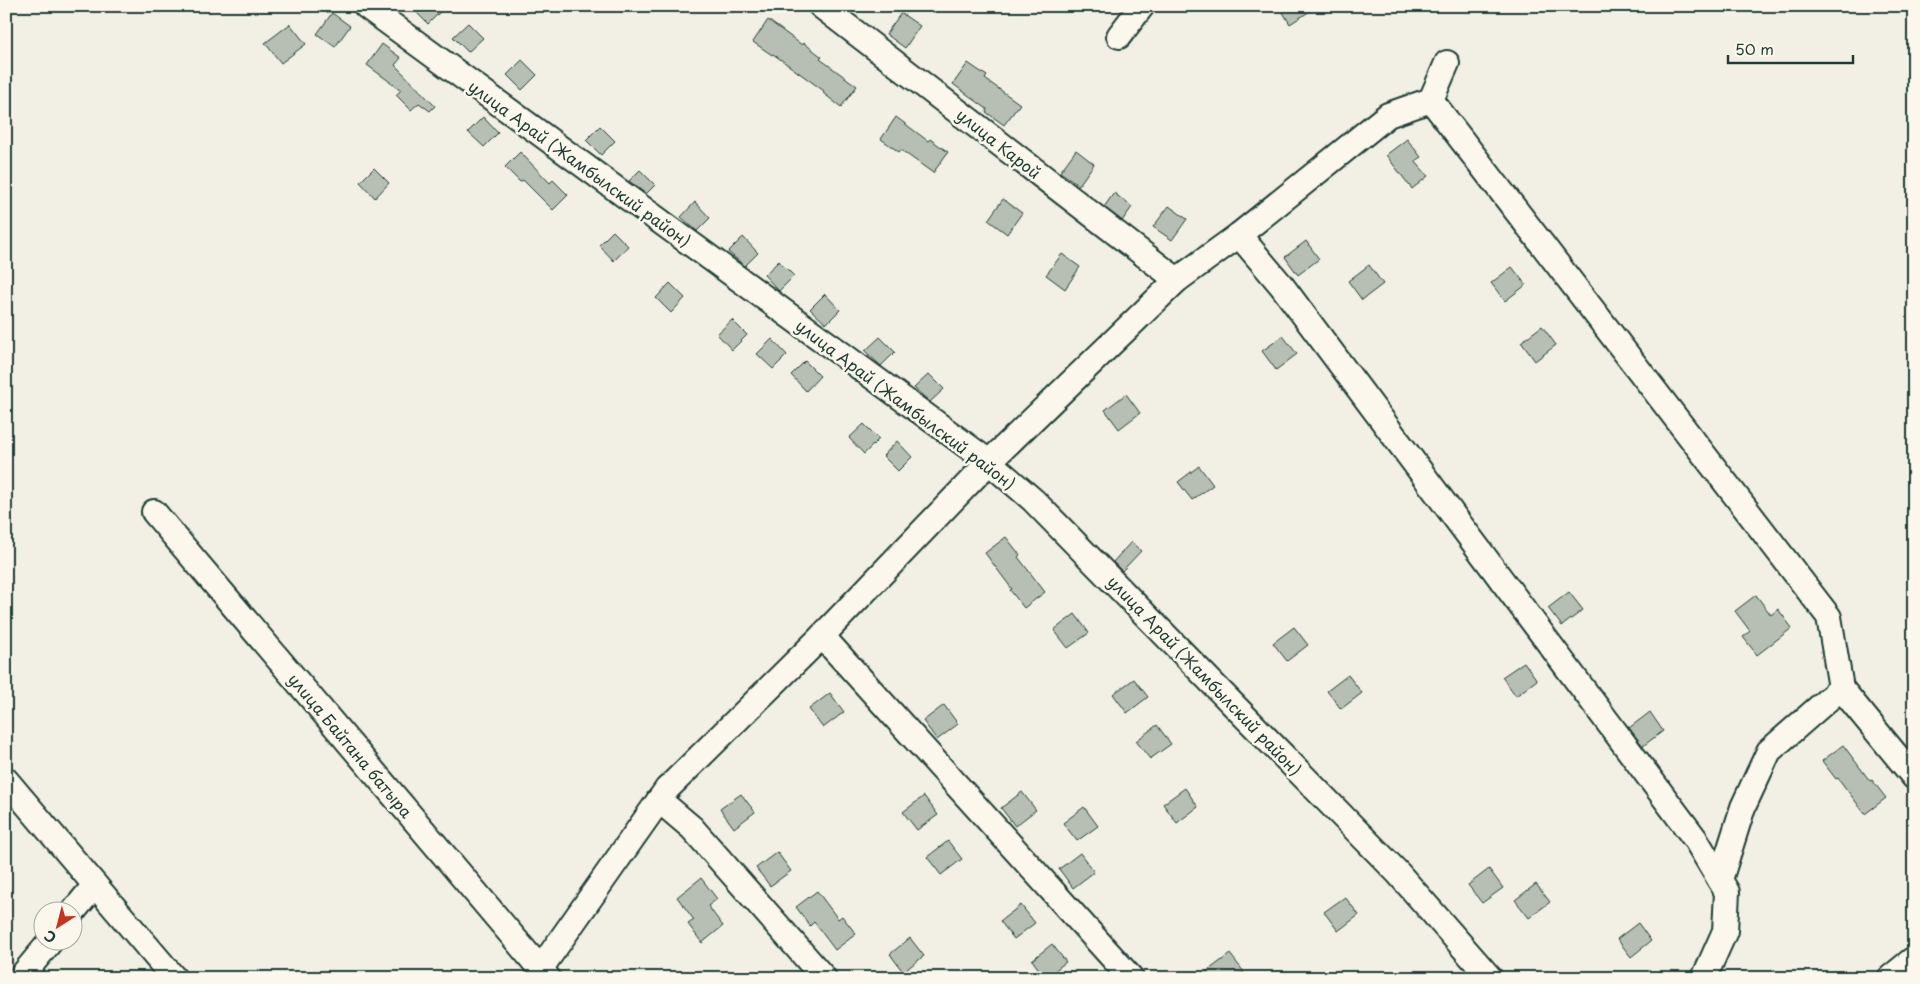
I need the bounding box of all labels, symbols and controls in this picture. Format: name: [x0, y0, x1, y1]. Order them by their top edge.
scale bar: [1728, 32, 1852, 64]
text: 50 m: [1735, 37, 1774, 60]
street label: улица Арай (Жамбылский район): [464, 74, 696, 252]
street label: улица Карой: [952, 102, 1046, 184]
street label: улица Арай (Жамбылский район): [791, 313, 1021, 495]
street label: улица Арай (Жамбылский район): [1103, 570, 1307, 780]
street label: улица Байтана батыра: [283, 667, 419, 823]
north arrow: [32, 902, 82, 952]
text: С: [40, 925, 60, 949]

